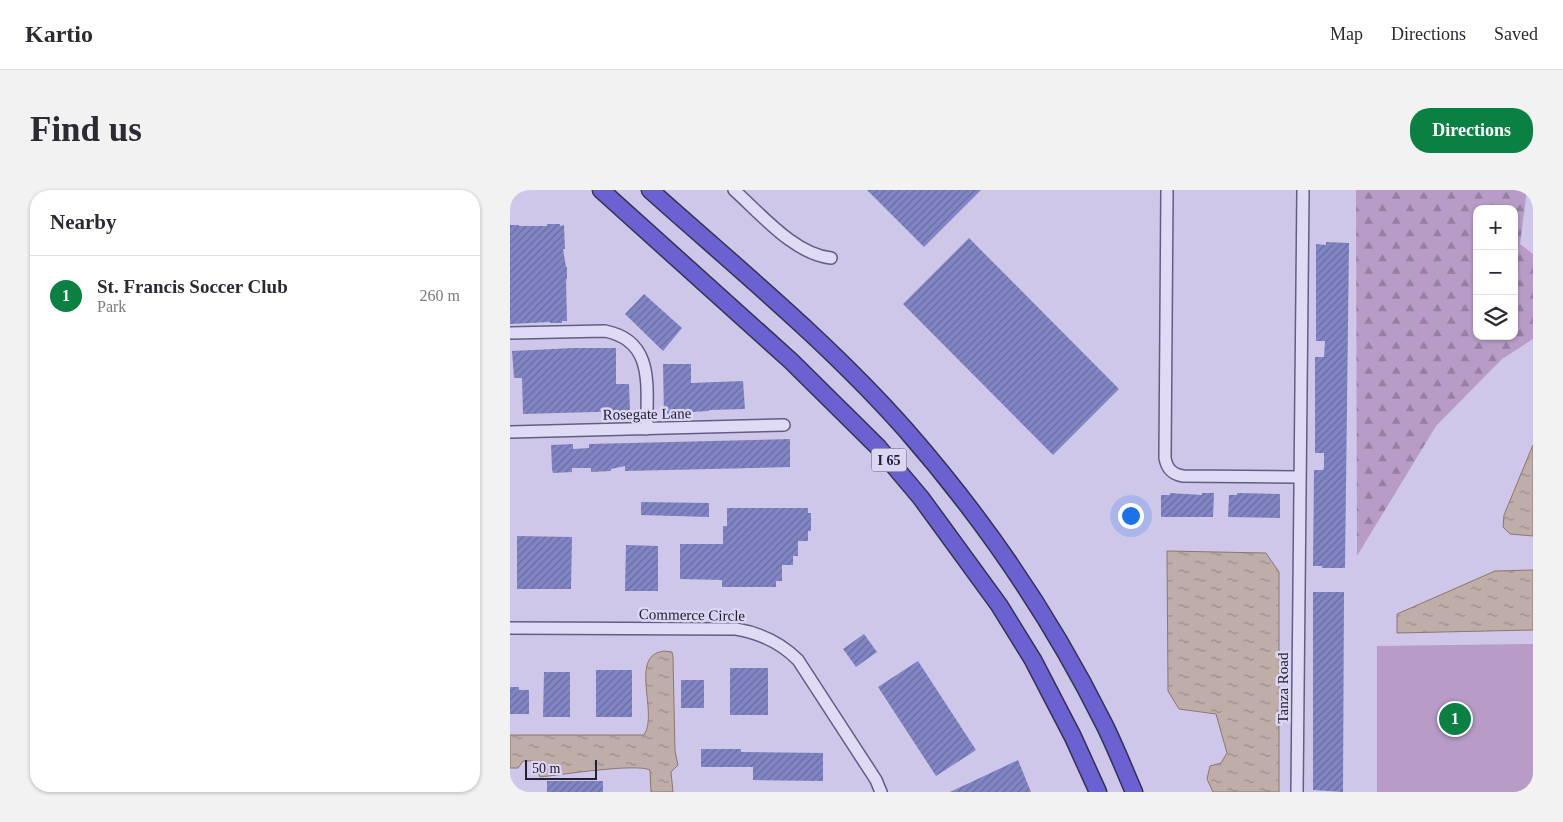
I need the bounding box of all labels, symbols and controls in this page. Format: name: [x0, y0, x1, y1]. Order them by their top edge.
text: Kartio: [25, 21, 93, 47]
text: Map: [1330, 24, 1363, 44]
text: Directions: [1391, 24, 1466, 44]
text: Saved: [1494, 24, 1538, 44]
button: Directions: [1410, 108, 1533, 153]
text: Find us: [30, 110, 142, 149]
map controls: [1473, 205, 1518, 340]
button: +: [1473, 205, 1518, 250]
text: Nearby: [50, 210, 117, 234]
button: −: [1473, 250, 1518, 295]
text: St. Francis Soccer Club: [97, 276, 288, 297]
text: 1: [62, 287, 70, 304]
text: 260 m: [420, 287, 460, 304]
button: layers: [1473, 295, 1518, 340]
text: Park: [97, 298, 126, 315]
street label: Rosegate Lane: [603, 405, 692, 423]
road number: I 65: [872, 448, 906, 472]
your location: [1118, 503, 1144, 529]
street label: Commerce Circle: [639, 606, 746, 624]
street label: Tanza Road: [1275, 652, 1291, 724]
pin: 1: [1439, 700, 1471, 738]
scale bar: [525, 757, 598, 780]
text: 50 m: [532, 761, 560, 776]

